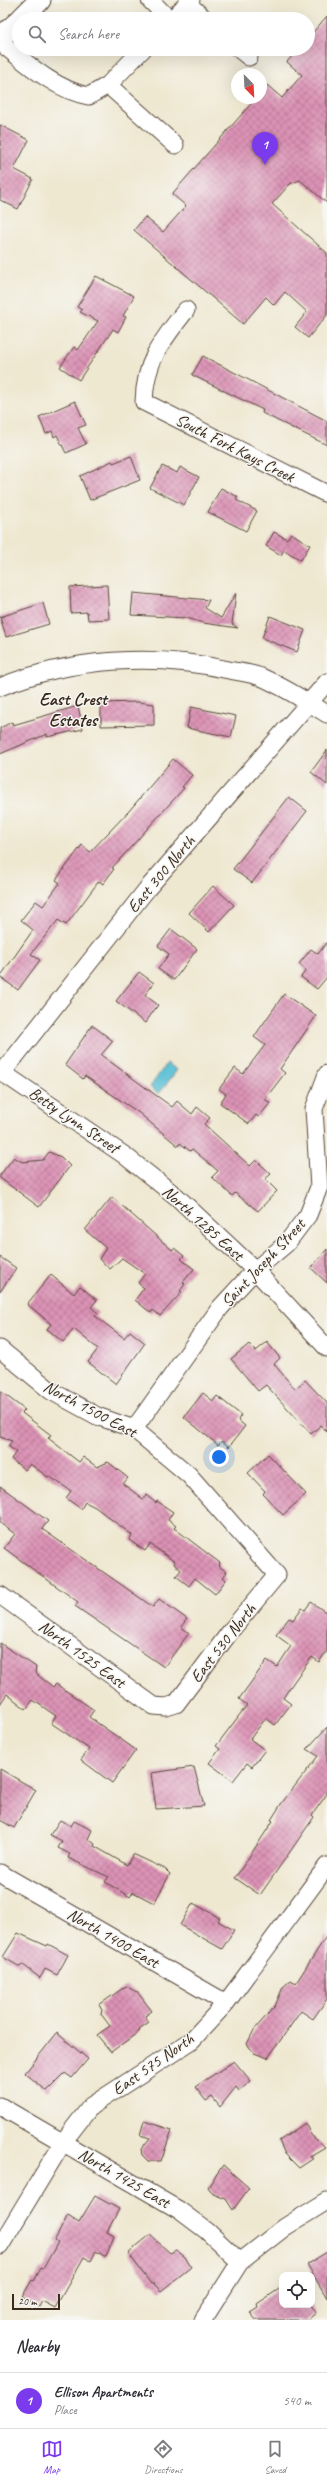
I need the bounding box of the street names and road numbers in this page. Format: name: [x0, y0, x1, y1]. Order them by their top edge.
street label: South Fork Kays Creek: [172, 409, 300, 488]
street label: East 300 North: [123, 831, 200, 917]
street label: Betty Lynn Street: [25, 1082, 125, 1159]
street label: North 1285 East: [158, 1181, 250, 1267]
street label: Saint Joseph Street: [217, 1213, 311, 1312]
street label: North 1500 East: [40, 1376, 142, 1443]
street label: East 530 North: [186, 1599, 261, 1687]
street label: North 1525 East: [34, 1615, 131, 1694]
street label: North 1400 East: [63, 1903, 165, 1974]
street label: East 575 North: [108, 2028, 198, 2100]
street label: North 1425 East: [74, 2143, 176, 2214]

